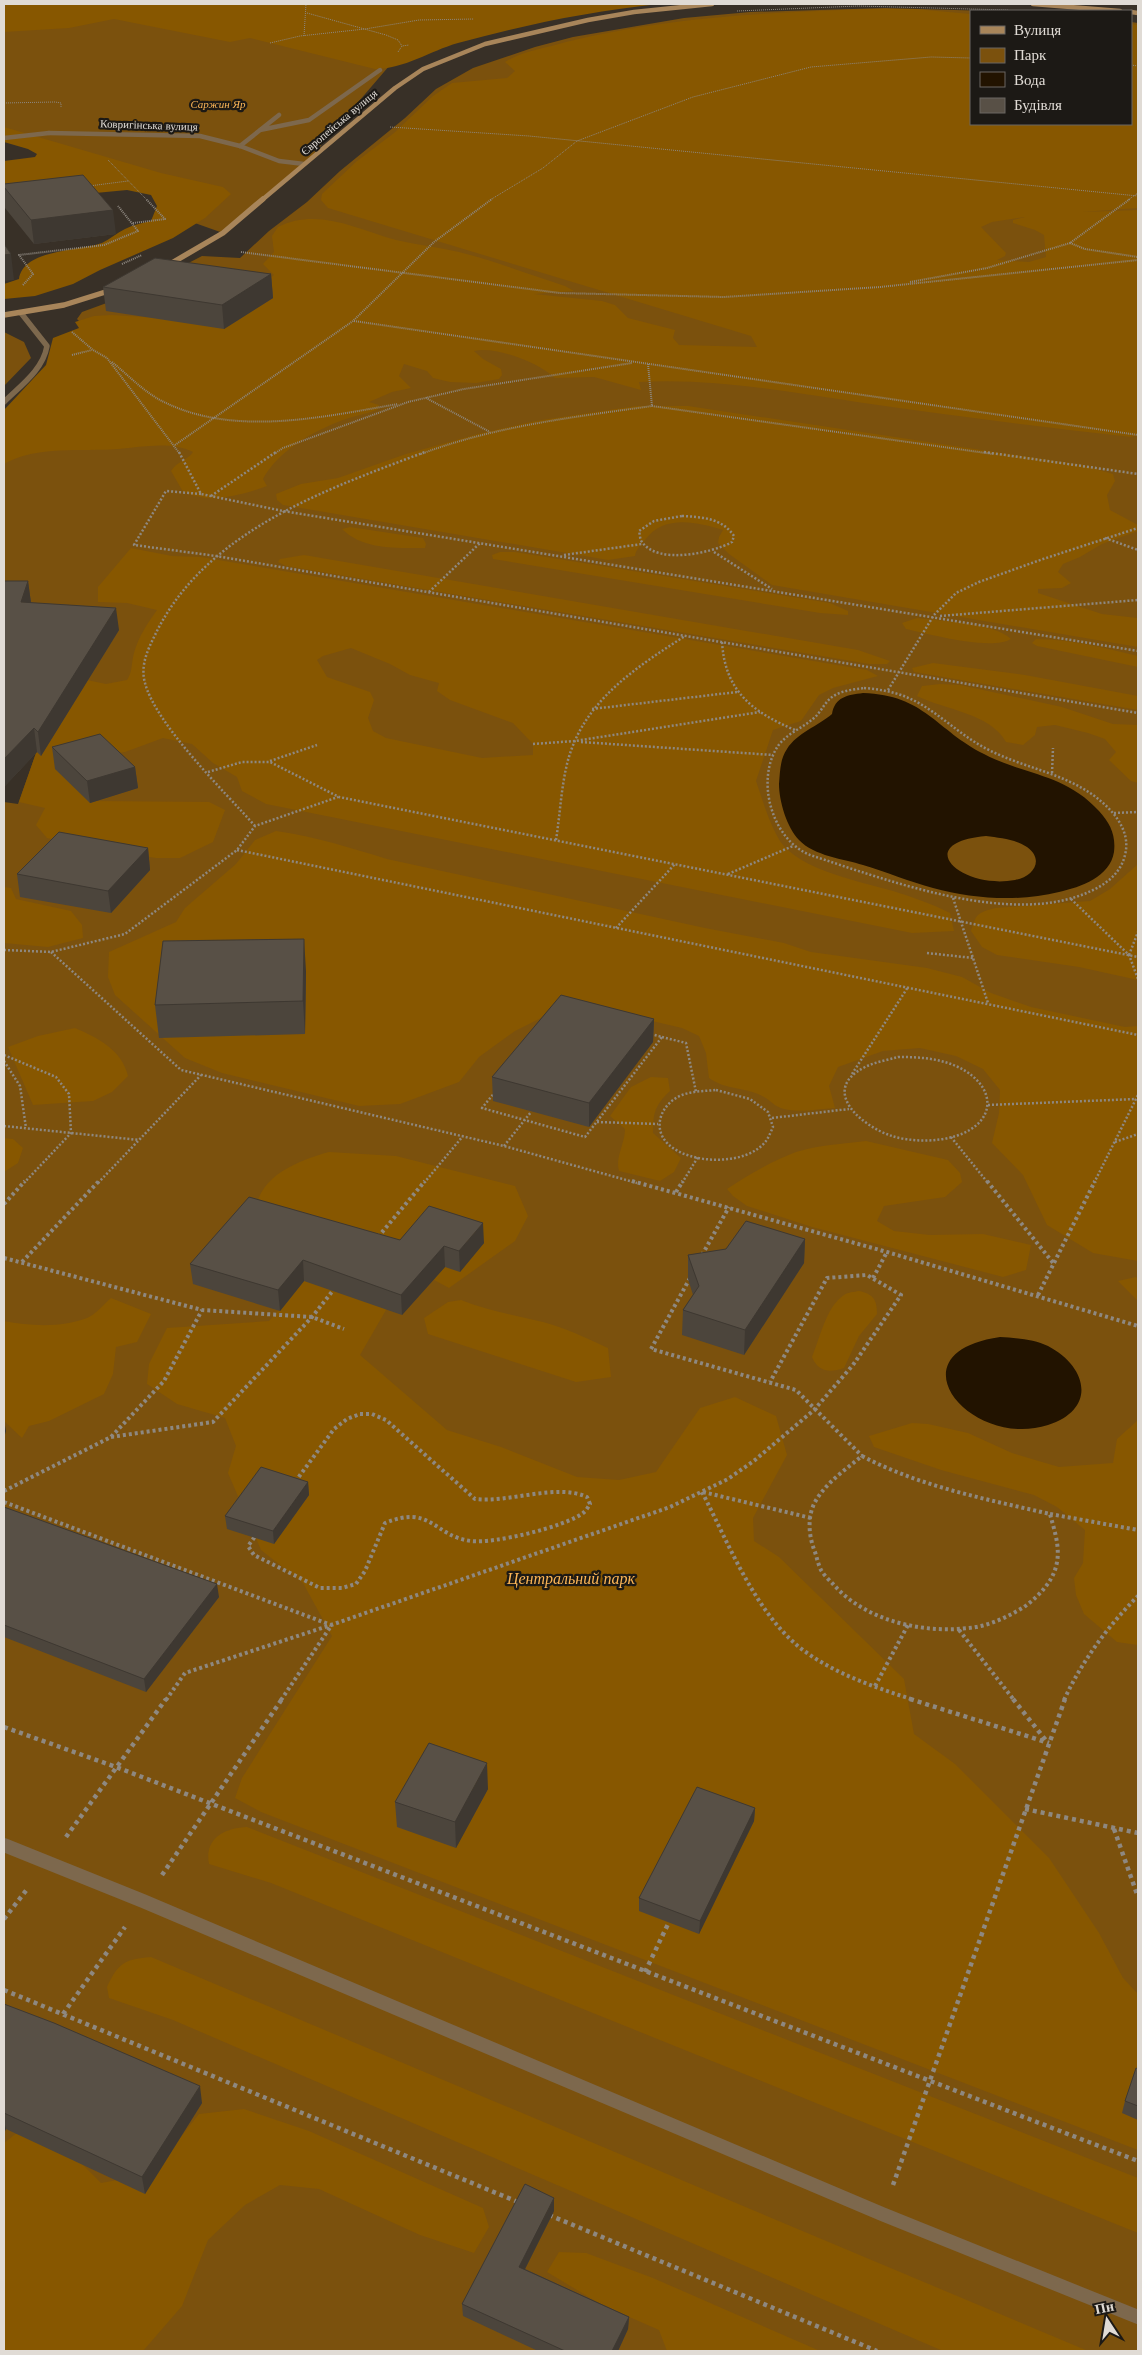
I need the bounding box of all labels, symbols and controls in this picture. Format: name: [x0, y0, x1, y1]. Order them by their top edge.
legend: [970, 10, 1132, 125]
text: Вулиця: [1014, 20, 1061, 39]
text: Парк: [1014, 45, 1047, 64]
text: Вода: [1014, 70, 1046, 89]
street label: Європейська вулиця: [298, 86, 380, 158]
text: Будівля: [1014, 95, 1062, 114]
park label: Саржин Яр: [190, 97, 246, 111]
street label: Ковригінська вулиця: [100, 116, 198, 134]
park label: Центральний парк: [506, 1568, 636, 1588]
north arrow: [1082, 2295, 1132, 2345]
text: Пн: [1093, 2297, 1115, 2318]

